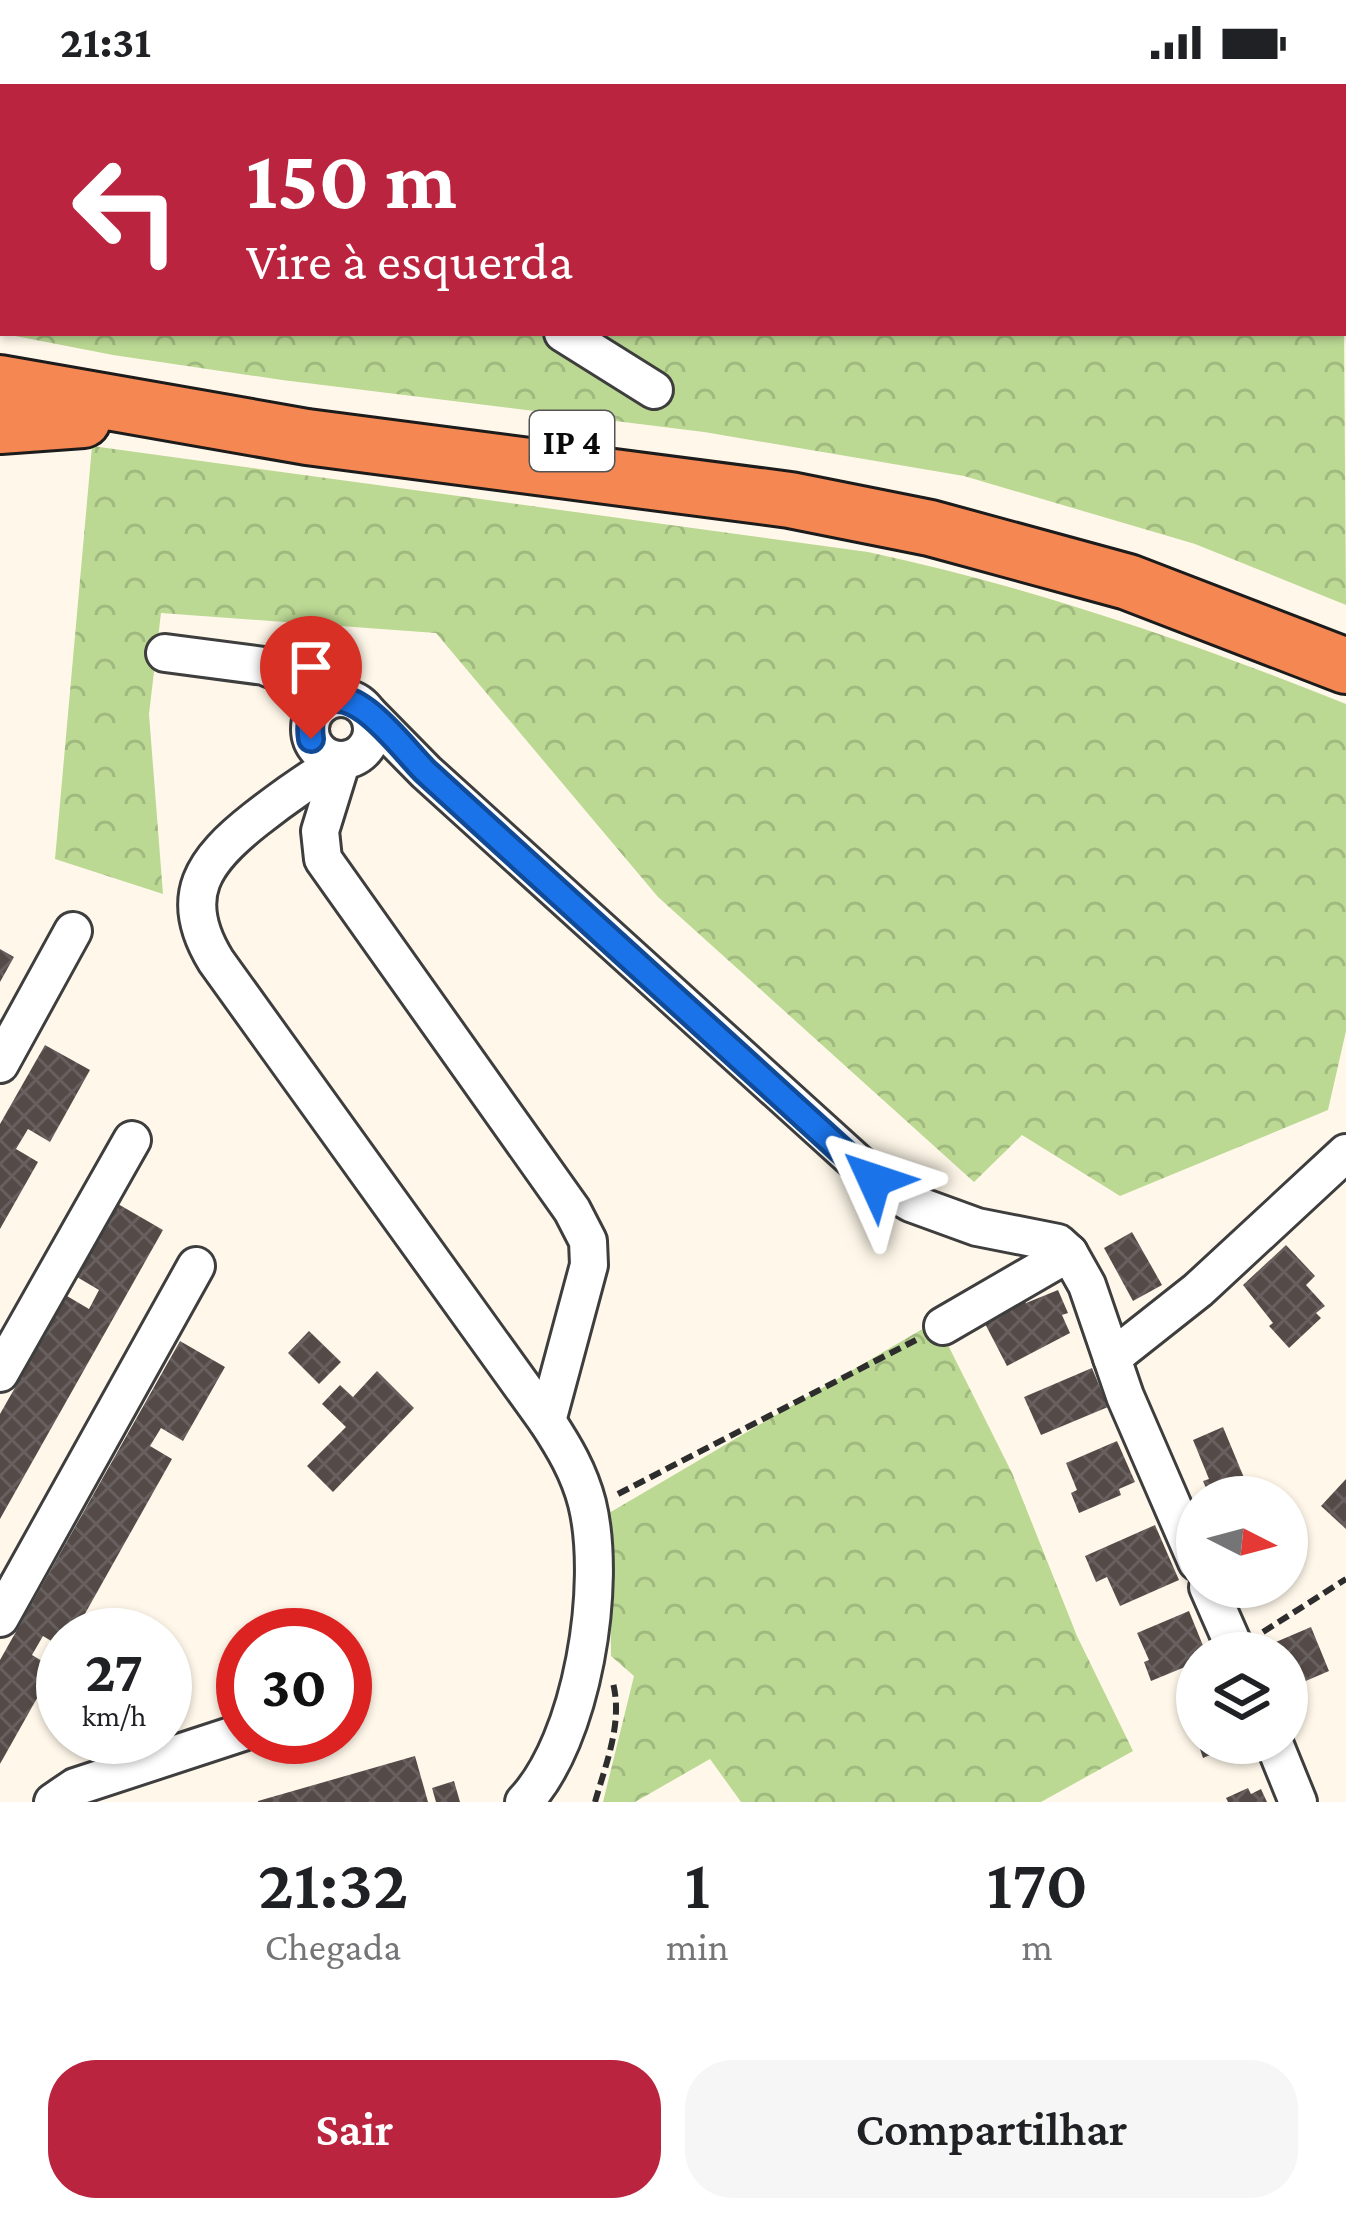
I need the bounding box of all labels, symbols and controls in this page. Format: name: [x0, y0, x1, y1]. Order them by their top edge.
text: 21:31: [60, 17, 151, 67]
icon: left: [48, 132, 204, 288]
text: 150 m: [246, 133, 457, 226]
text: Vire à esquerda: [246, 231, 573, 291]
road number: IP 4: [530, 411, 614, 471]
pin: [260, 616, 362, 739]
icon: arrive: [278, 634, 344, 700]
position arrow: [811, 1117, 937, 1243]
north arrow: [1176, 1476, 1308, 1608]
map controls: [1176, 1476, 1308, 1764]
speed limit sign: 30: [216, 1608, 372, 1764]
button: layers: [1176, 1632, 1308, 1764]
text: 27: [85, 1637, 143, 1704]
text: km/h: [82, 1699, 146, 1732]
text: 21:32: [258, 1843, 408, 1923]
text: 1: [684, 1843, 710, 1923]
text: 170: [987, 1843, 1088, 1923]
text: Chegada: [265, 1925, 401, 1968]
text: min: [666, 1925, 729, 1968]
text: m: [1022, 1925, 1053, 1968]
button: Sair: [48, 2060, 661, 2198]
button: Compartilhar: [685, 2060, 1298, 2198]

